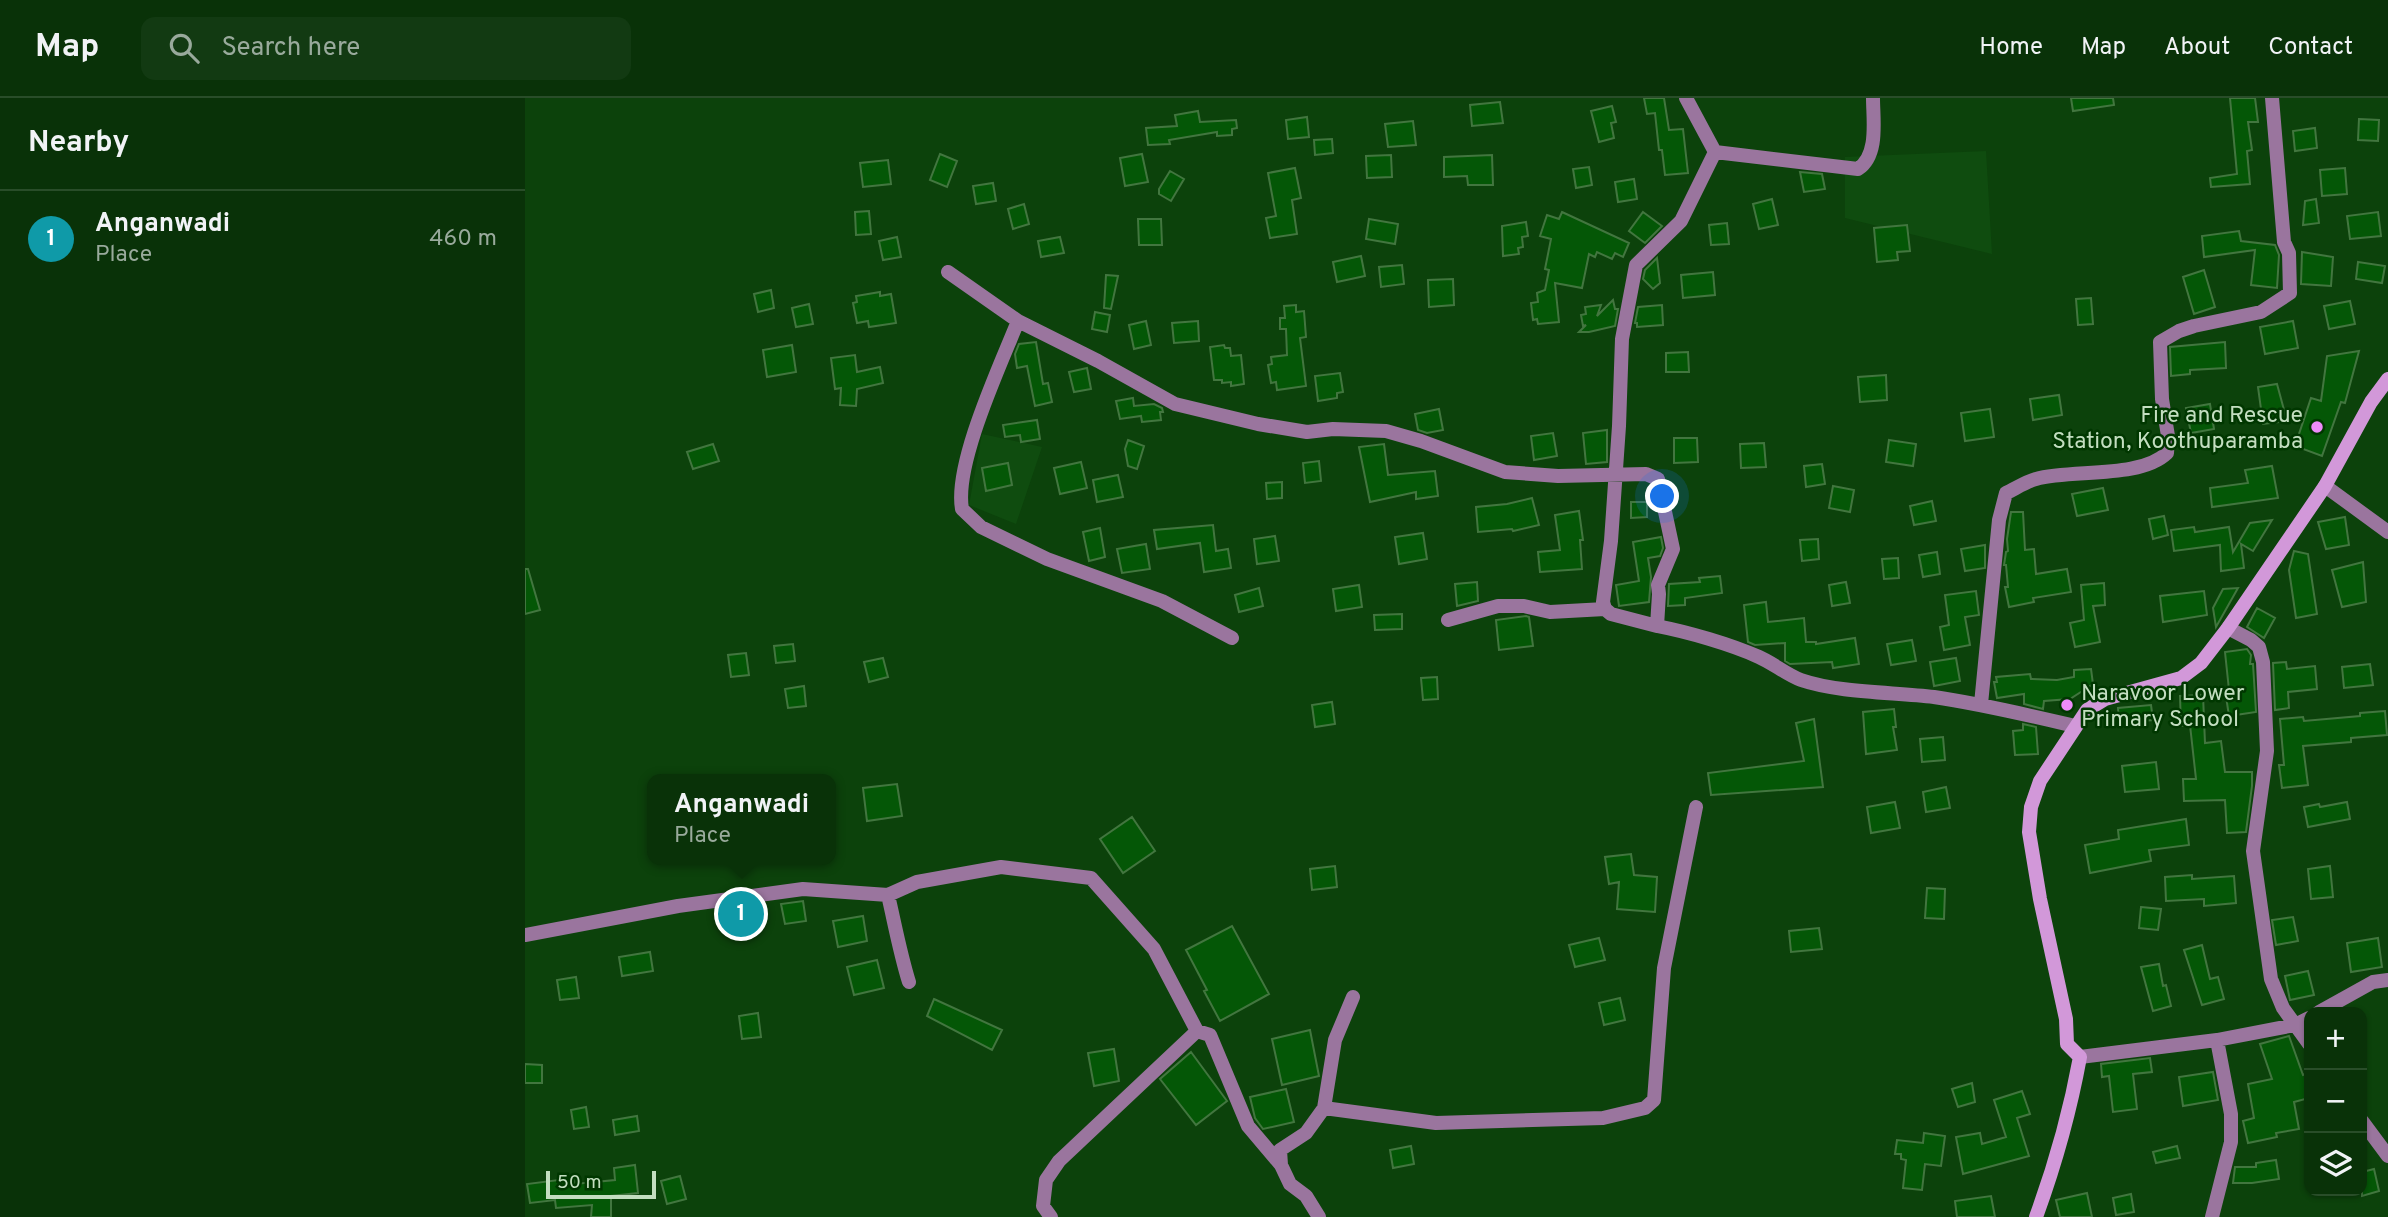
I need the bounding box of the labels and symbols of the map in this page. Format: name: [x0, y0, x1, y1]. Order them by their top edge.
place label: Fire and Rescue Station, Koothuparamba: [2052, 402, 2303, 457]
marker: Fire and Rescue Station, Koothuparamba: [2309, 419, 2325, 435]
your location: [1645, 479, 1679, 513]
place label: Naravoor Lower Primary School: [2081, 680, 2245, 735]
marker: Naravoor Lower Primary School: [2059, 697, 2075, 713]
pin: 1: [718, 888, 764, 940]
scale bar: [546, 1168, 656, 1200]

